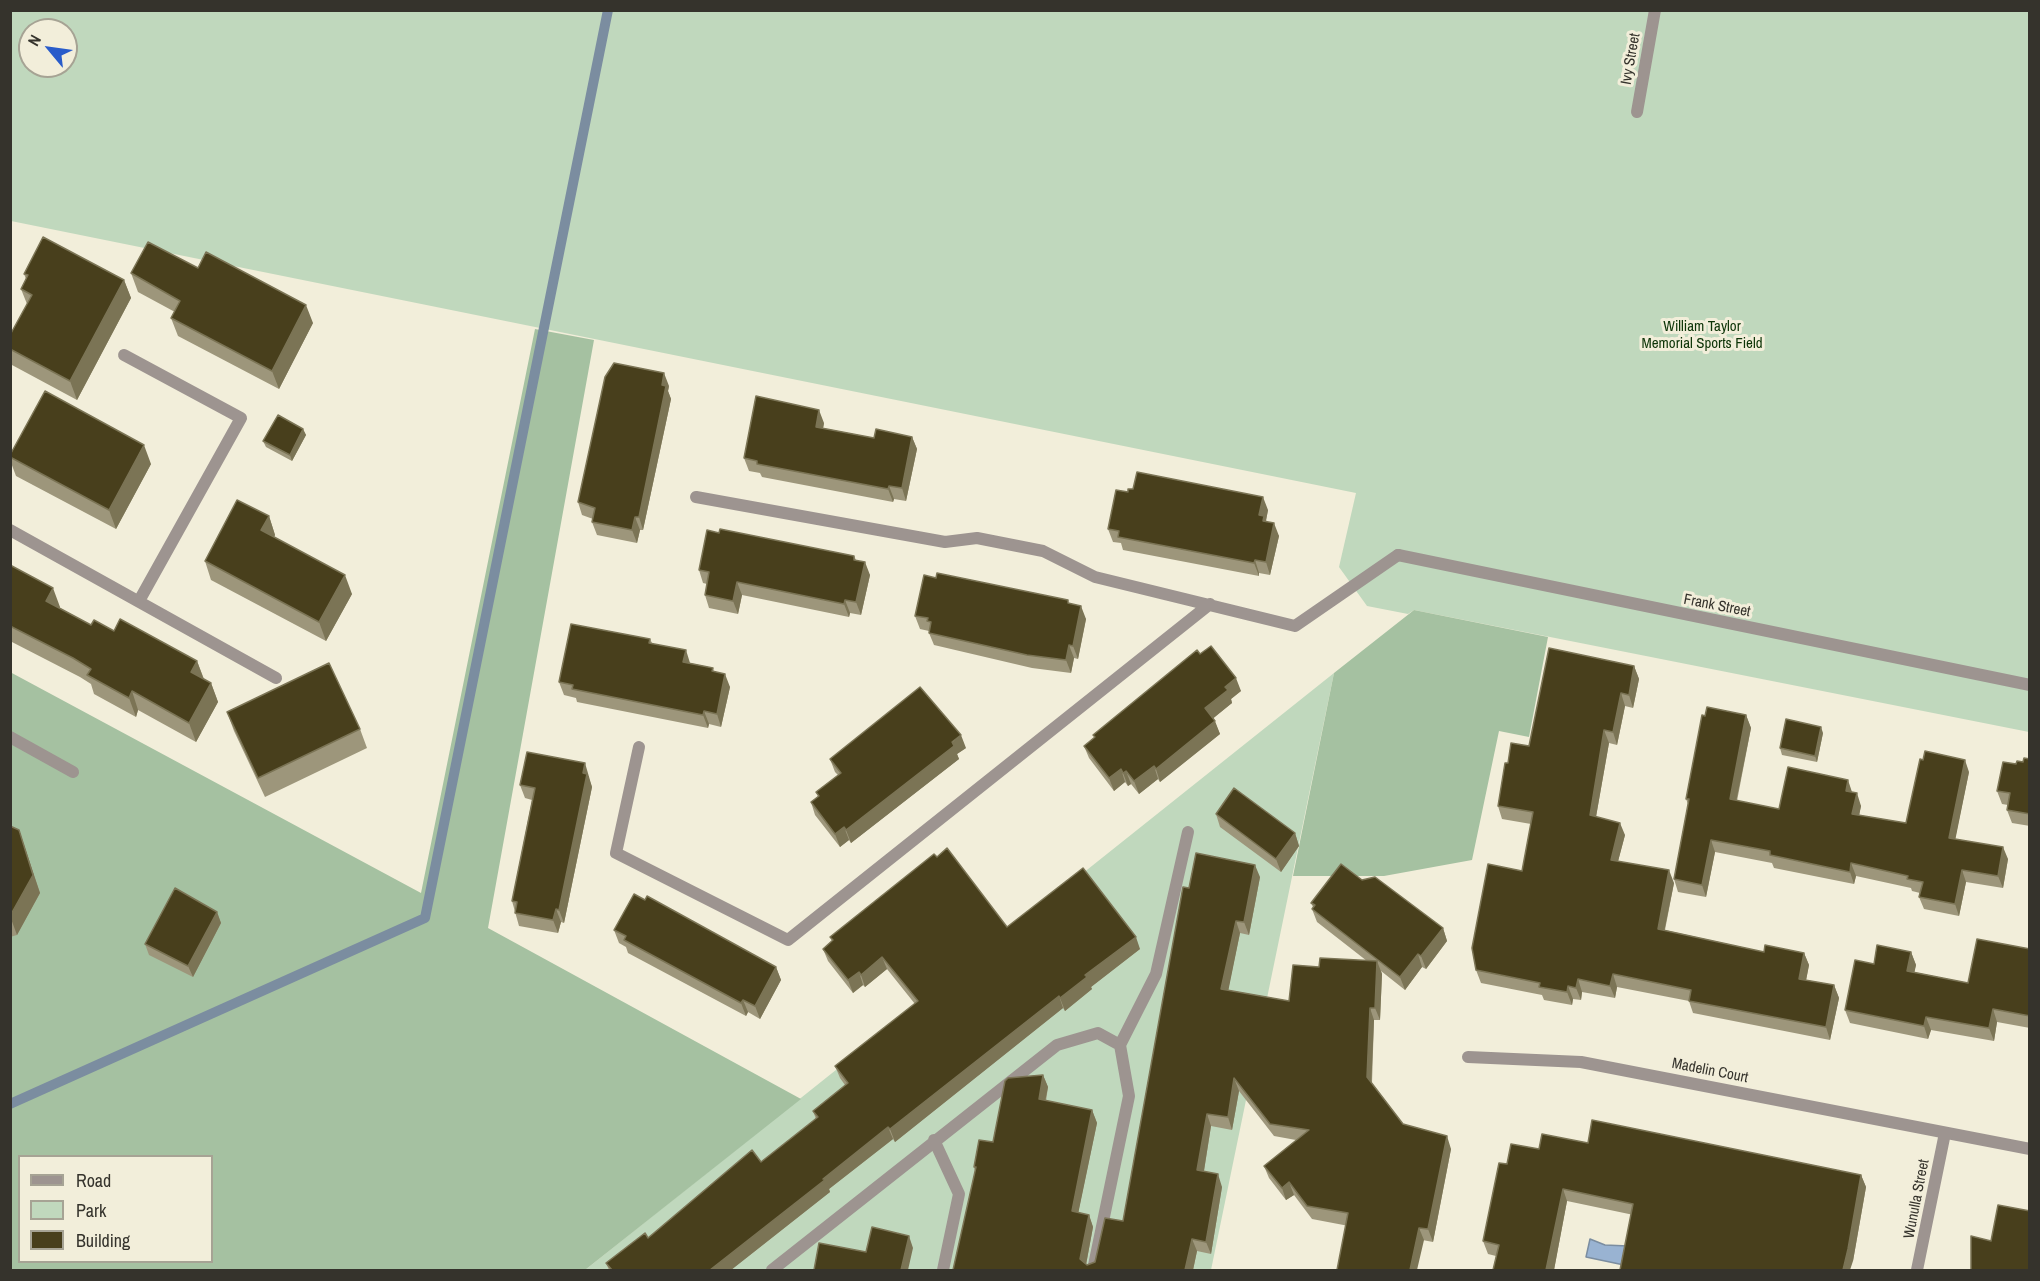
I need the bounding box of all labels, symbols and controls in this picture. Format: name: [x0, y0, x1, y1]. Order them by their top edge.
north arrow: [18, 18, 78, 78]
text: N: [22, 31, 46, 50]
street label: Ivy Street: [1618, 32, 1644, 86]
park label: William Taylor Memorial Sports Field: [1642, 318, 1762, 353]
street label: Frank Street: [1682, 591, 1752, 621]
street label: Madelin Court: [1670, 1055, 1750, 1087]
legend: [18, 1155, 213, 1263]
street label: Wunulla Street: [1900, 1158, 1934, 1240]
text: Road: [76, 1168, 111, 1193]
text: Park: [76, 1198, 106, 1223]
text: Building: [76, 1228, 130, 1253]

